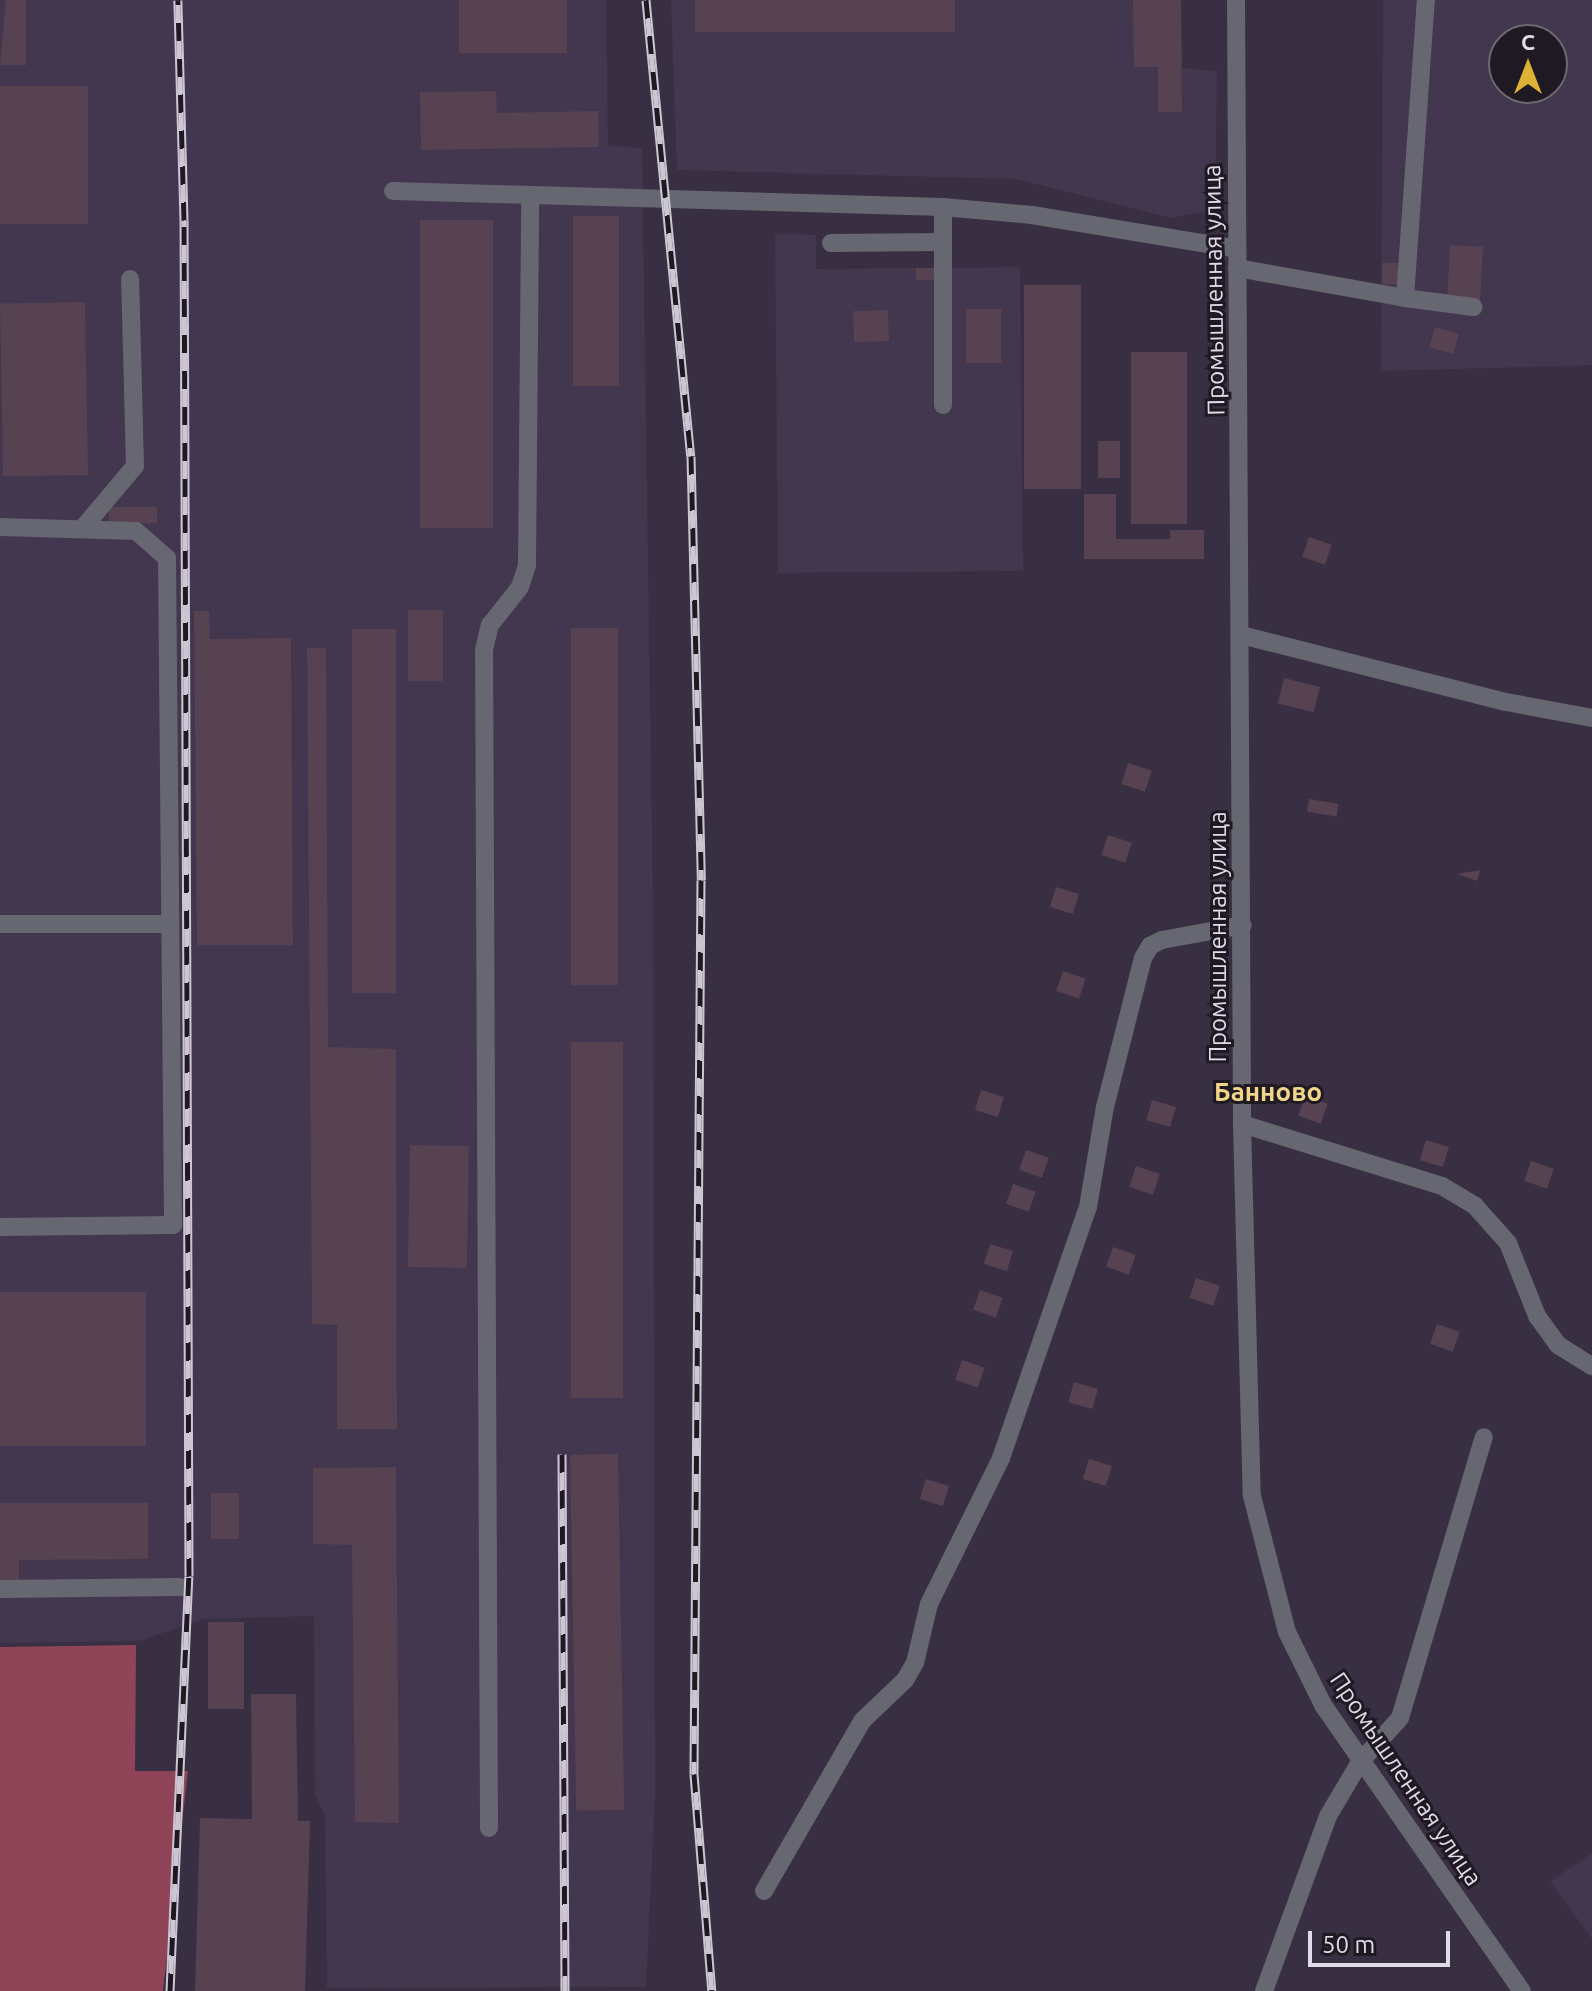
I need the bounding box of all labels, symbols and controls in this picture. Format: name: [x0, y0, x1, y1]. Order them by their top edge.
north arrow: [1488, 24, 1568, 104]
text: С: [1521, 29, 1535, 54]
street label: Промышленная улица: [1197, 164, 1231, 416]
street label: Промышленная улица: [1204, 811, 1232, 1063]
district label: Банново: [1214, 1076, 1322, 1108]
street label: Промышленная улица: [1324, 1667, 1488, 1891]
scale bar: [1312, 1915, 1454, 1965]
text: 50 m: [1322, 1931, 1375, 1958]

